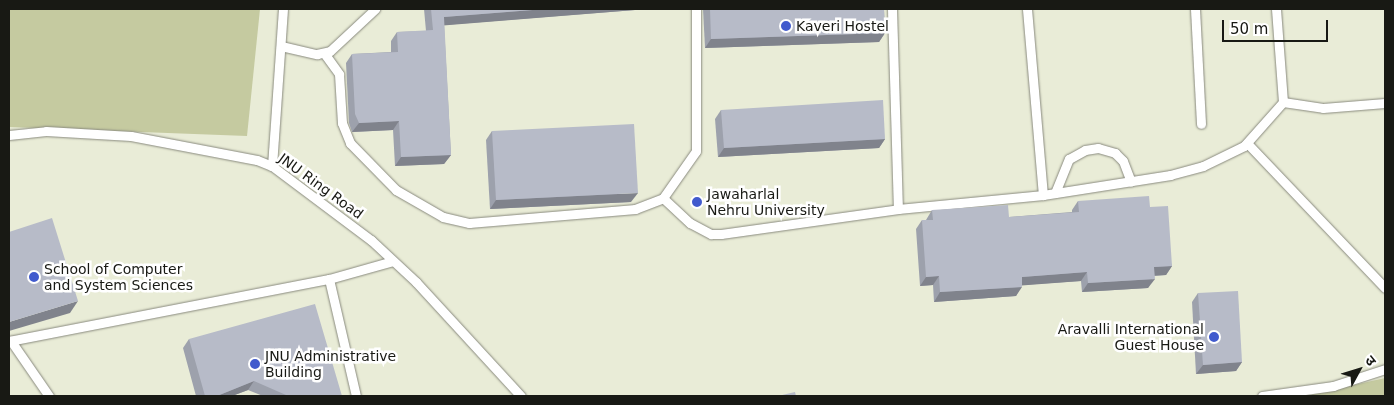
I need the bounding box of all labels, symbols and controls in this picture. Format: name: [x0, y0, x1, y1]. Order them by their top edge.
scale bar: [1224, 10, 1330, 42]
place label: Kaveri Hostel: [796, 18, 889, 34]
marker: Kaveri Hostel: [780, 20, 792, 32]
text: 50 m: [1230, 20, 1268, 38]
street label: JNU Ring Road: [276, 150, 366, 222]
place label: Jawaharlal Nehru University: [707, 186, 825, 218]
marker: Jawaharlal Nehru University: [691, 196, 703, 208]
place label: School of Computer and System Sciences: [44, 261, 193, 294]
marker: School of Computer and System Sciences: [28, 271, 40, 283]
place label: Aravalli International Guest House: [1058, 321, 1204, 354]
marker: Aravalli International Guest House: [1208, 331, 1220, 343]
north arrow: [1334, 345, 1384, 395]
place label: JNU Administrative Building: [265, 348, 396, 381]
text: उ: [1362, 352, 1379, 369]
marker: JNU Administrative Building: [249, 358, 261, 370]

